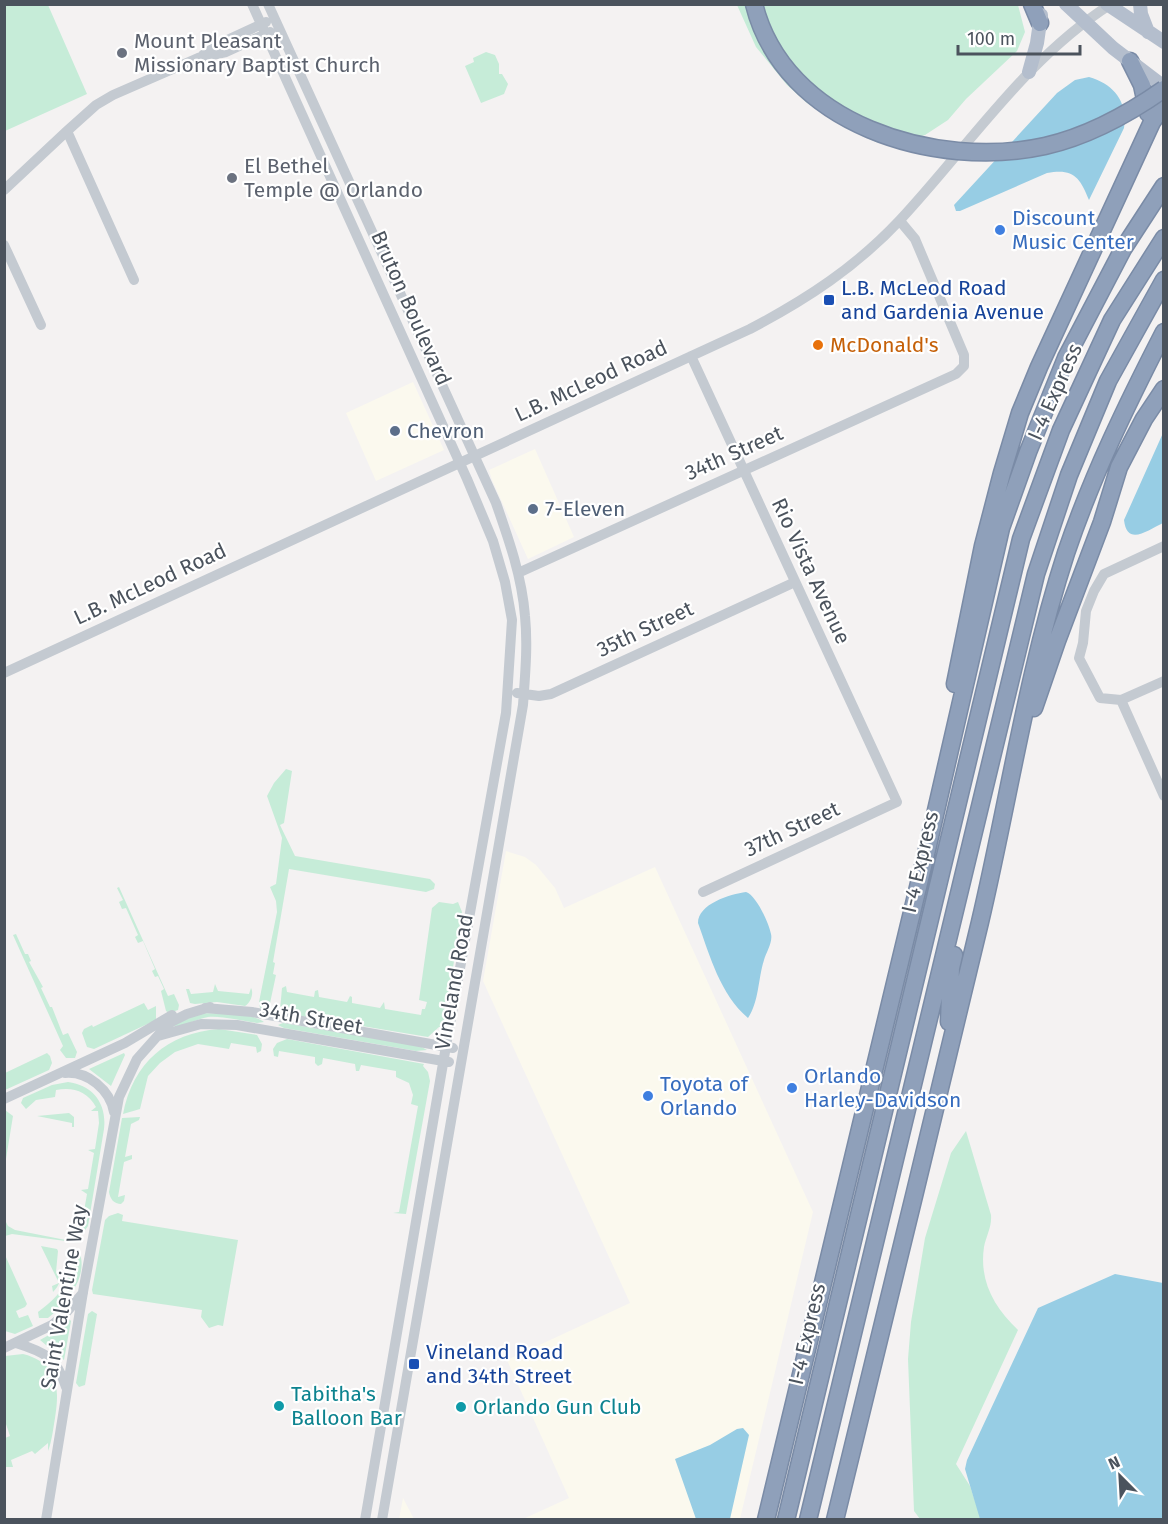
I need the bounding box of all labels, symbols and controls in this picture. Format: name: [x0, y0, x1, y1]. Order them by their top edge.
scale bar: [958, 18, 1080, 56]
place label: Mount Pleasant Missionary Baptist Church: [134, 28, 381, 78]
text: 100 m: [967, 28, 1015, 50]
marker: Mount Pleasant Missionary Baptist Church: [115, 46, 129, 60]
place label: El Bethel Temple @ Orlando: [244, 153, 423, 203]
marker: El Bethel Temple @ Orlando: [225, 171, 239, 185]
place label: Discount Music Center: [1012, 205, 1134, 255]
marker: Discount Music Center: [993, 223, 1007, 237]
street label: Bruton Boulevard: [365, 227, 457, 389]
place label: L.B. McLeod Road and Gardenia Avenue: [841, 275, 1044, 325]
marker: L.B. McLeod Road and Gardenia Avenue: [822, 293, 836, 307]
place label: McDonald's: [830, 332, 939, 358]
street label: L.B. McLeod Road: [511, 334, 671, 428]
marker: McDonald's: [811, 338, 825, 352]
street label: I-4 Express: [1022, 339, 1088, 445]
place label: Chevron: [407, 418, 485, 444]
street label: 34th Street: [681, 420, 787, 486]
marker: Chevron: [388, 424, 402, 438]
street label: Rio Vista Avenue: [766, 494, 856, 648]
place label: 7-Eleven: [545, 496, 625, 522]
marker: 7-Eleven: [526, 502, 540, 516]
street label: L.B. McLeod Road: [70, 537, 230, 631]
street label: 35th Street: [593, 595, 698, 663]
street label: 37th Street: [740, 795, 844, 862]
street label: I-4 Express: [896, 809, 944, 915]
street label: Vineland Road: [429, 912, 479, 1052]
street label: 34th Street: [258, 996, 365, 1040]
place label: Orlando Harley-Davidson: [804, 1063, 961, 1113]
place label: Toyota of Orlando: [660, 1071, 750, 1121]
marker: Orlando Harley-Davidson: [785, 1081, 799, 1095]
marker: Toyota of Orlando: [641, 1089, 655, 1103]
street label: Saint Valentine Way: [35, 1202, 93, 1391]
street label: I-4 Express: [783, 1281, 831, 1387]
place label: Vineland Road and 34th Street: [426, 1339, 572, 1389]
marker: Vineland Road and 34th Street: [407, 1357, 421, 1371]
place label: Tabitha's Balloon Bar: [291, 1381, 402, 1431]
place label: Orlando Gun Club: [473, 1394, 642, 1420]
marker: Tabitha's Balloon Bar: [272, 1399, 286, 1413]
marker: Orlando Gun Club: [454, 1400, 468, 1414]
north arrow: [1090, 1446, 1150, 1506]
text: N: [1105, 1452, 1123, 1474]

